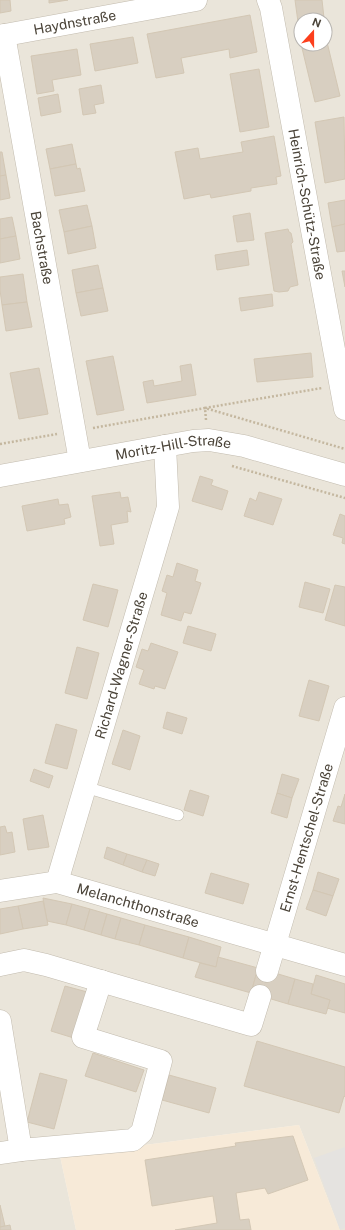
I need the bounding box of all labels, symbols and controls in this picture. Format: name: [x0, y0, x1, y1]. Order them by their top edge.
street label: Haydnstraße: [32, 7, 117, 38]
north arrow: [293, 12, 333, 52]
text: N: [310, 16, 323, 30]
street label: Heinrich-Schütz-Straße: [285, 127, 329, 281]
street label: Bachstraße: [28, 210, 56, 286]
street label: Moritz-Hill-Straße: [114, 432, 233, 463]
street label: Richard-Wagner-Straße: [92, 590, 151, 741]
street label: Ernst-Hentschel-Straße: [277, 761, 336, 914]
street label: Melanchthonstraße: [75, 880, 201, 931]

